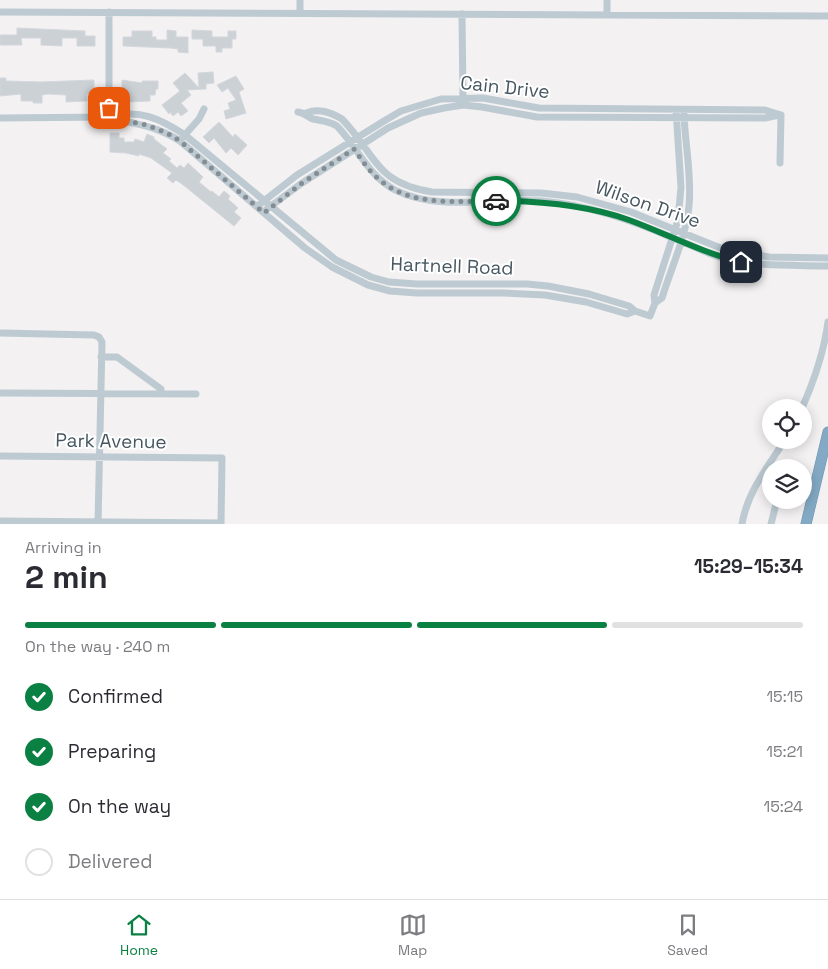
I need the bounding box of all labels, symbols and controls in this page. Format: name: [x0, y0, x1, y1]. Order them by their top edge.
street label: Cain Drive: [459, 70, 551, 104]
pin: [88, 87, 130, 129]
icon: bag: [95, 94, 123, 122]
street label: Wilson Drive: [592, 174, 704, 234]
courier: [471, 176, 521, 226]
icon: car: [482, 187, 510, 215]
pin: [720, 241, 762, 283]
icon: home: [727, 248, 755, 276]
street label: Hartnell Road: [390, 251, 514, 281]
map controls: [762, 399, 812, 509]
button: locate: [762, 399, 812, 449]
street label: Park Avenue: [55, 428, 167, 454]
button: layers: [762, 459, 812, 509]
text: Arriving in: [25, 537, 102, 558]
text: 15:29–15:34: [694, 554, 803, 579]
text: 2 min: [25, 557, 108, 597]
text: On the way · 240 m: [25, 636, 170, 657]
icon: check: [25, 683, 53, 711]
text: Confirmed: [68, 684, 163, 709]
text: 15:15: [766, 686, 803, 707]
icon: check: [25, 738, 53, 766]
text: Preparing: [68, 739, 156, 764]
text: 15:21: [766, 741, 803, 762]
icon: check: [25, 793, 53, 821]
text: On the way: [68, 794, 171, 819]
text: 15:24: [764, 796, 803, 817]
text: Delivered: [68, 849, 153, 874]
tab: Home: [120, 911, 158, 959]
tab: Map: [398, 911, 427, 959]
tab: Saved: [667, 911, 708, 959]

